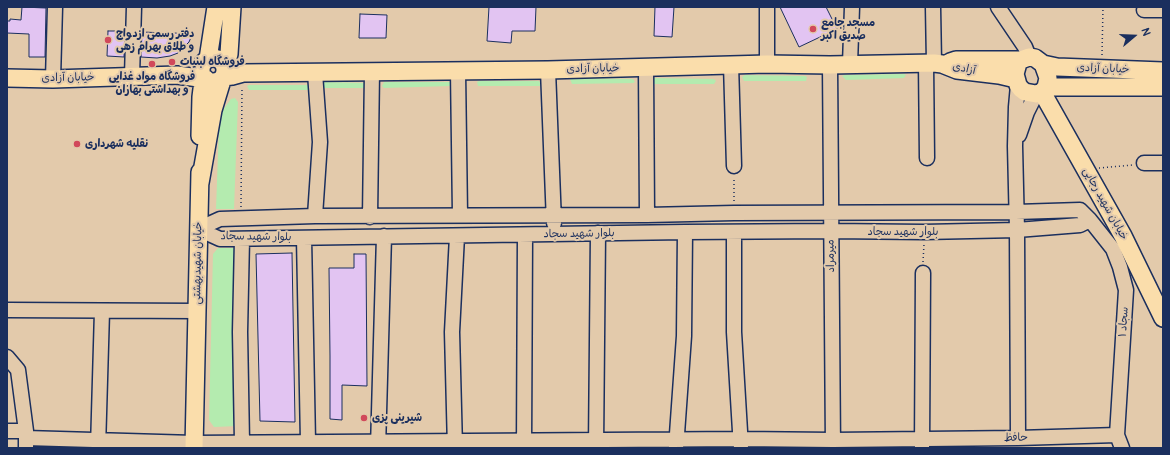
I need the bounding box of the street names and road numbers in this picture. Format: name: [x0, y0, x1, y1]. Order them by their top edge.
street label: آزادی: [951, 60, 977, 78]
street label: خیابان آزادی: [1076, 61, 1130, 77]
street label: خیابان آزادی: [566, 62, 620, 76]
street label: خیابان آزادی: [41, 71, 95, 85]
street label: خیابان شهید رجایی: [1080, 166, 1130, 242]
street label: خیابان شهیدبهشتی: [191, 221, 205, 305]
street label: بلوار شهید سجاد: [867, 225, 939, 239]
street label: بلوار شهید سجاد: [543, 227, 615, 241]
street label: بلوار شهید سجاد: [220, 230, 292, 244]
street label: میرمراد: [824, 239, 838, 273]
street label: سجاد ۱: [1116, 306, 1132, 338]
street label: حافظ: [1004, 431, 1028, 445]

